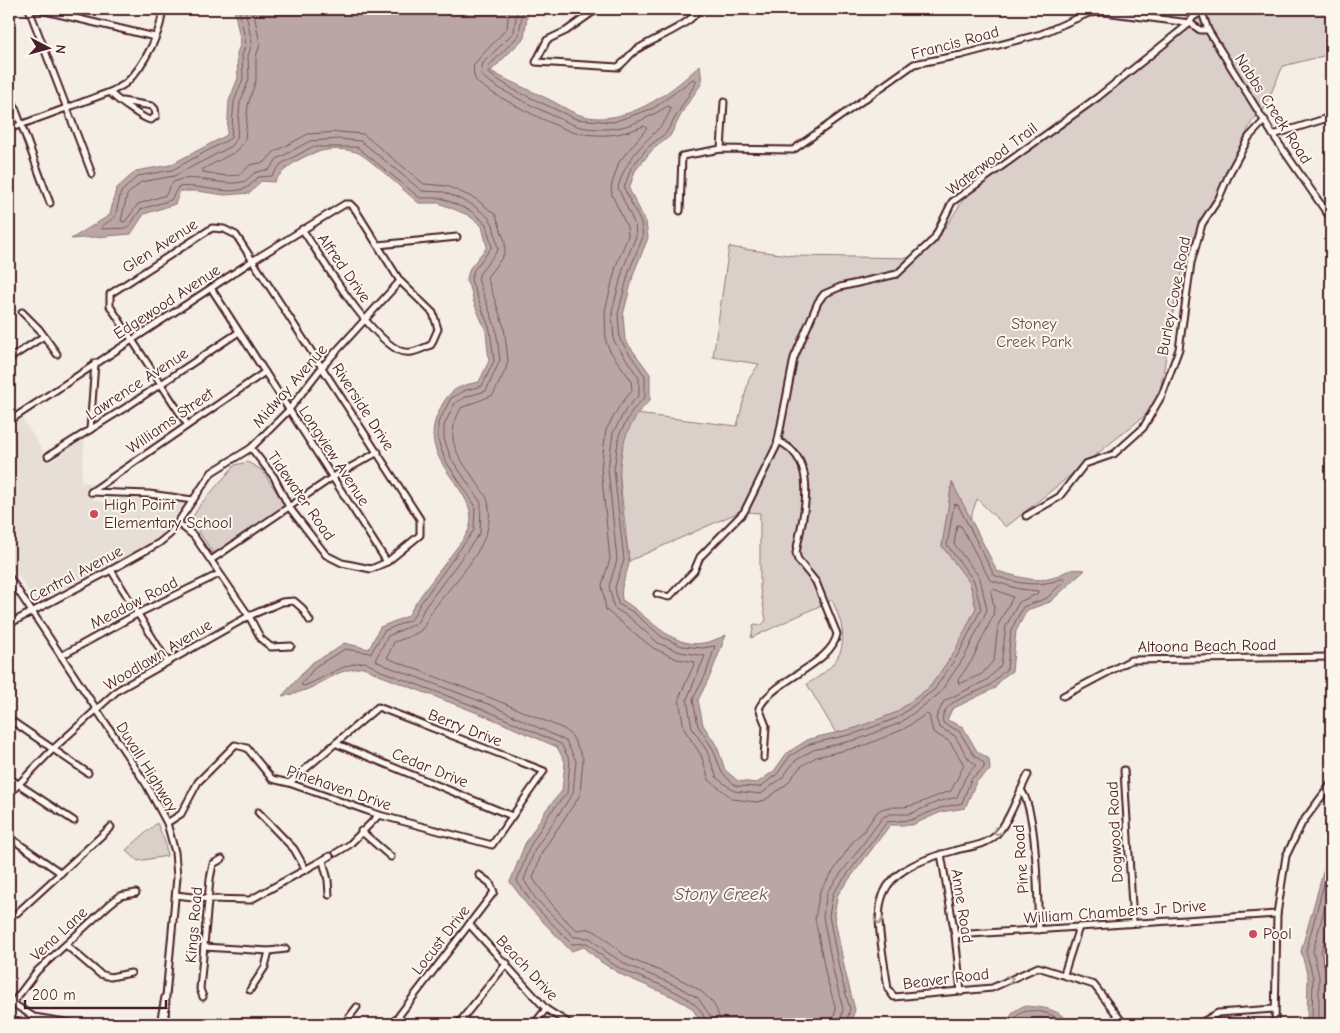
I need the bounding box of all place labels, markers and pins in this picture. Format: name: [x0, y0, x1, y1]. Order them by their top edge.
place label: High Point Elementary School: [104, 496, 232, 532]
marker: High Point Elementary School: [88, 508, 100, 520]
place label: Pool: [1263, 925, 1292, 943]
marker: Pool: [1247, 928, 1259, 940]

